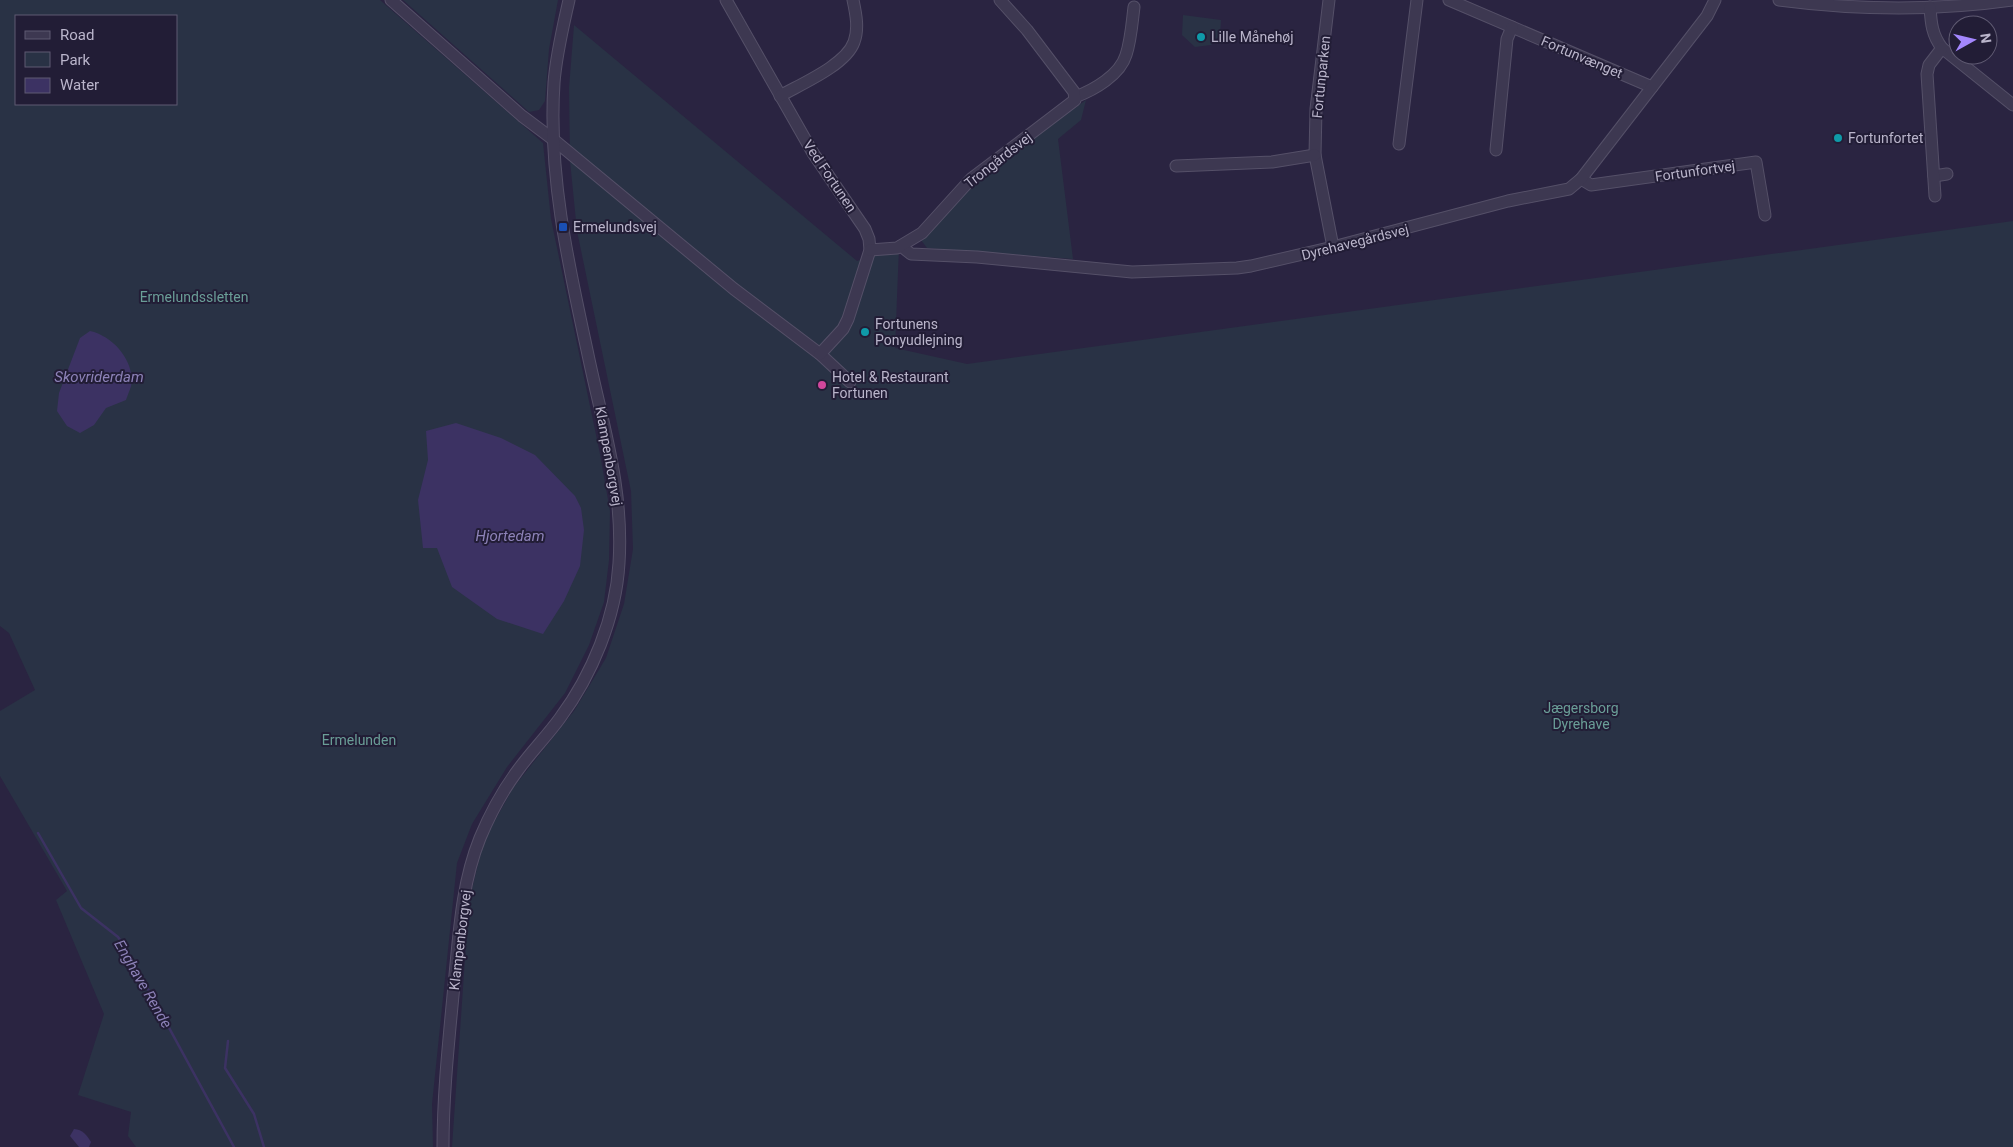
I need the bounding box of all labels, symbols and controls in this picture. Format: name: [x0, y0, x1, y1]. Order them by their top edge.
legend: [15, 15, 178, 105]
north arrow: [1948, 15, 1998, 65]
text: Road: [60, 26, 94, 44]
place label: Lille Månehøj: [1211, 29, 1294, 45]
marker: Lille Månehøj: [1195, 31, 1207, 43]
text: N: [1977, 32, 1994, 44]
street label: Fortunvænget: [1539, 33, 1626, 82]
street label: Fortunparken: [1309, 35, 1333, 119]
text: Park: [60, 51, 91, 69]
text: Water: [60, 76, 99, 94]
street label: Trongårdsvej: [961, 129, 1035, 191]
place label: Fortunfortet: [1848, 130, 1924, 146]
marker: Fortunfortet: [1832, 132, 1844, 144]
street label: Ved Fortunen: [800, 137, 860, 215]
street label: Fortunfortvej: [1654, 157, 1736, 185]
place label: Ermelundsvej: [573, 219, 657, 235]
marker: Ermelundsvej: [557, 221, 569, 233]
street label: Dyrehavegårdsvej: [1300, 221, 1410, 263]
park label: Ermelundssletten: [140, 289, 248, 305]
place label: Fortunens Ponyudlejning: [875, 316, 963, 348]
marker: Fortunens Ponyudlejning: [859, 326, 871, 338]
water label: Skovriderdam: [54, 368, 144, 386]
place label: Hotel & Restaurant Fortunen: [832, 369, 949, 401]
marker: Hotel & Restaurant Fortunen: [816, 379, 828, 391]
street label: Klampenborgvej: [592, 405, 626, 507]
water label: Hjortedam: [476, 527, 544, 545]
park label: Jægersborg Dyrehave: [1543, 700, 1619, 732]
park label: Ermelunden: [322, 732, 396, 748]
street label: Klampenborgvej: [446, 889, 474, 991]
water label: Enghave Rende: [110, 937, 176, 1032]

